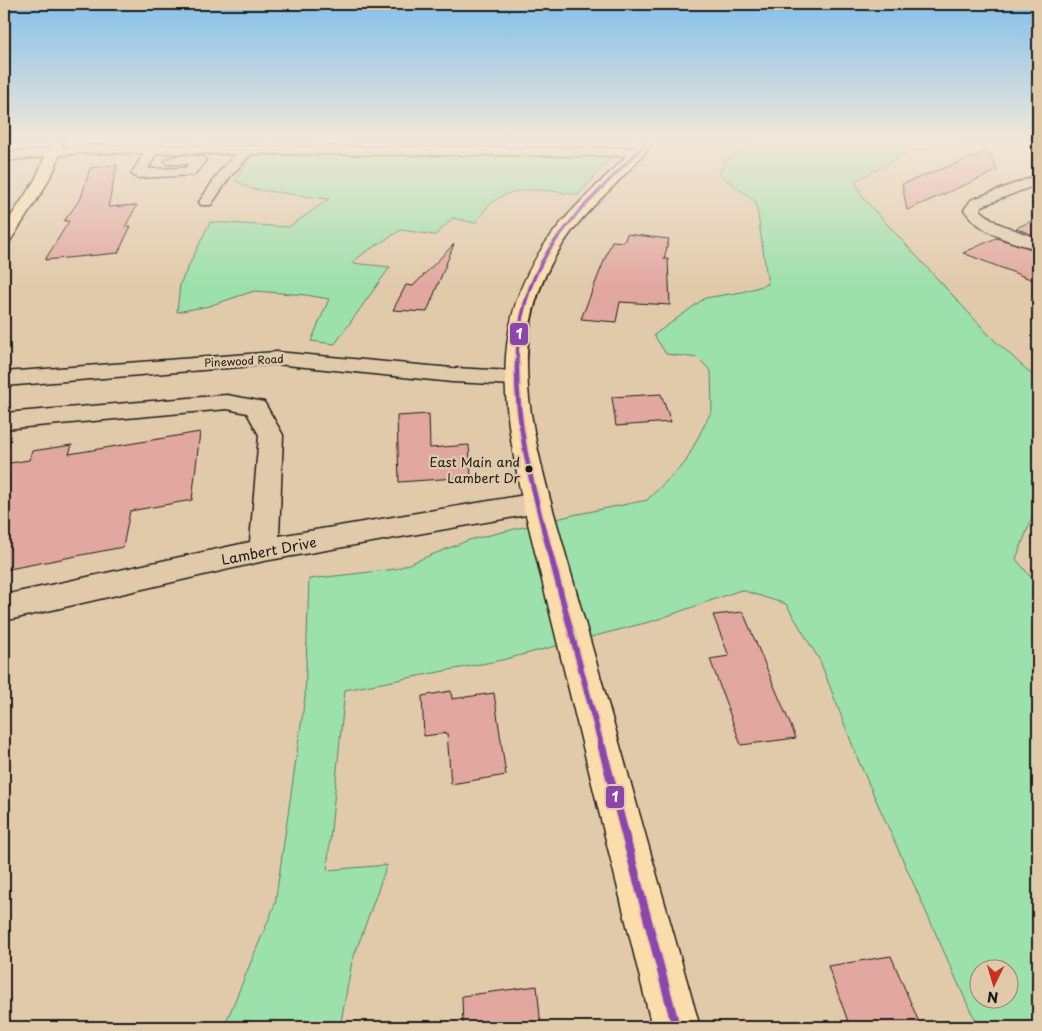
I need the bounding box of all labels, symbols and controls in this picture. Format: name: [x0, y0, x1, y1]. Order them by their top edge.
line badge: 1: [509, 322, 529, 346]
text: 1: [516, 323, 523, 344]
street label: Pinewood Road: [204, 350, 284, 371]
place label: East Main and Lambert Dr: [430, 452, 521, 487]
marker: East Main and Lambert Dr: [524, 464, 534, 474]
street label: Lambert Drive: [220, 531, 318, 570]
line badge: 1: [605, 785, 625, 809]
text: 1: [612, 786, 619, 807]
north arrow: [970, 958, 1020, 1008]
text: N: [986, 987, 999, 1008]

